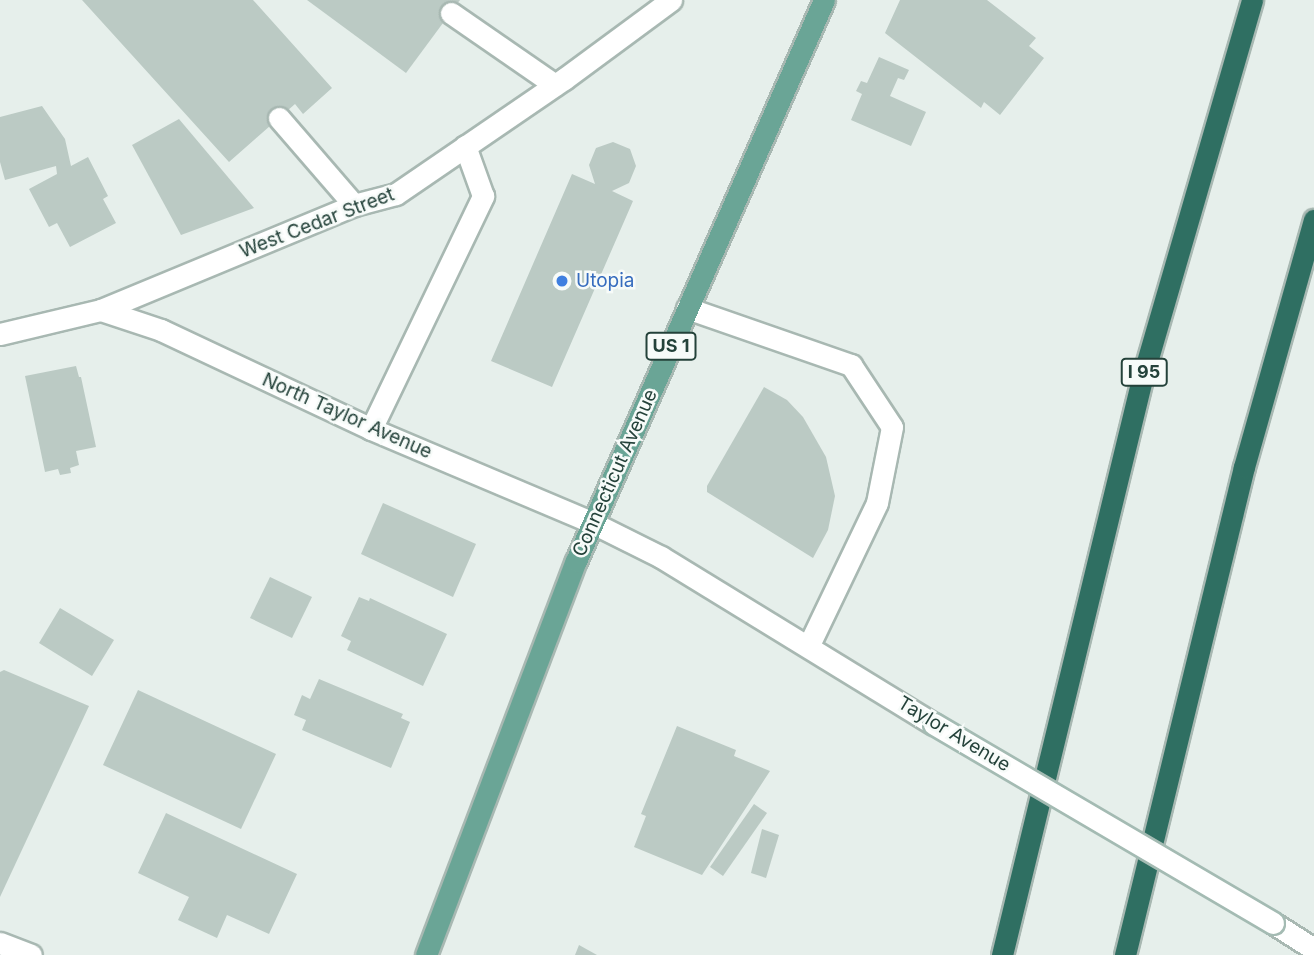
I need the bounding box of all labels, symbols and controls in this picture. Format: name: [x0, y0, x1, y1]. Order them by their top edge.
street label: West Cedar Street: [236, 183, 398, 263]
place label: Utopia: [576, 270, 634, 292]
marker: Utopia: [554, 273, 570, 289]
road number: US 1: [645, 332, 697, 360]
road number: I 95: [1120, 358, 1168, 386]
street label: North Taylor Avenue: [259, 368, 435, 464]
street label: Connecticut Avenue: [568, 386, 662, 560]
street label: Taylor Avenue: [894, 691, 1014, 777]

